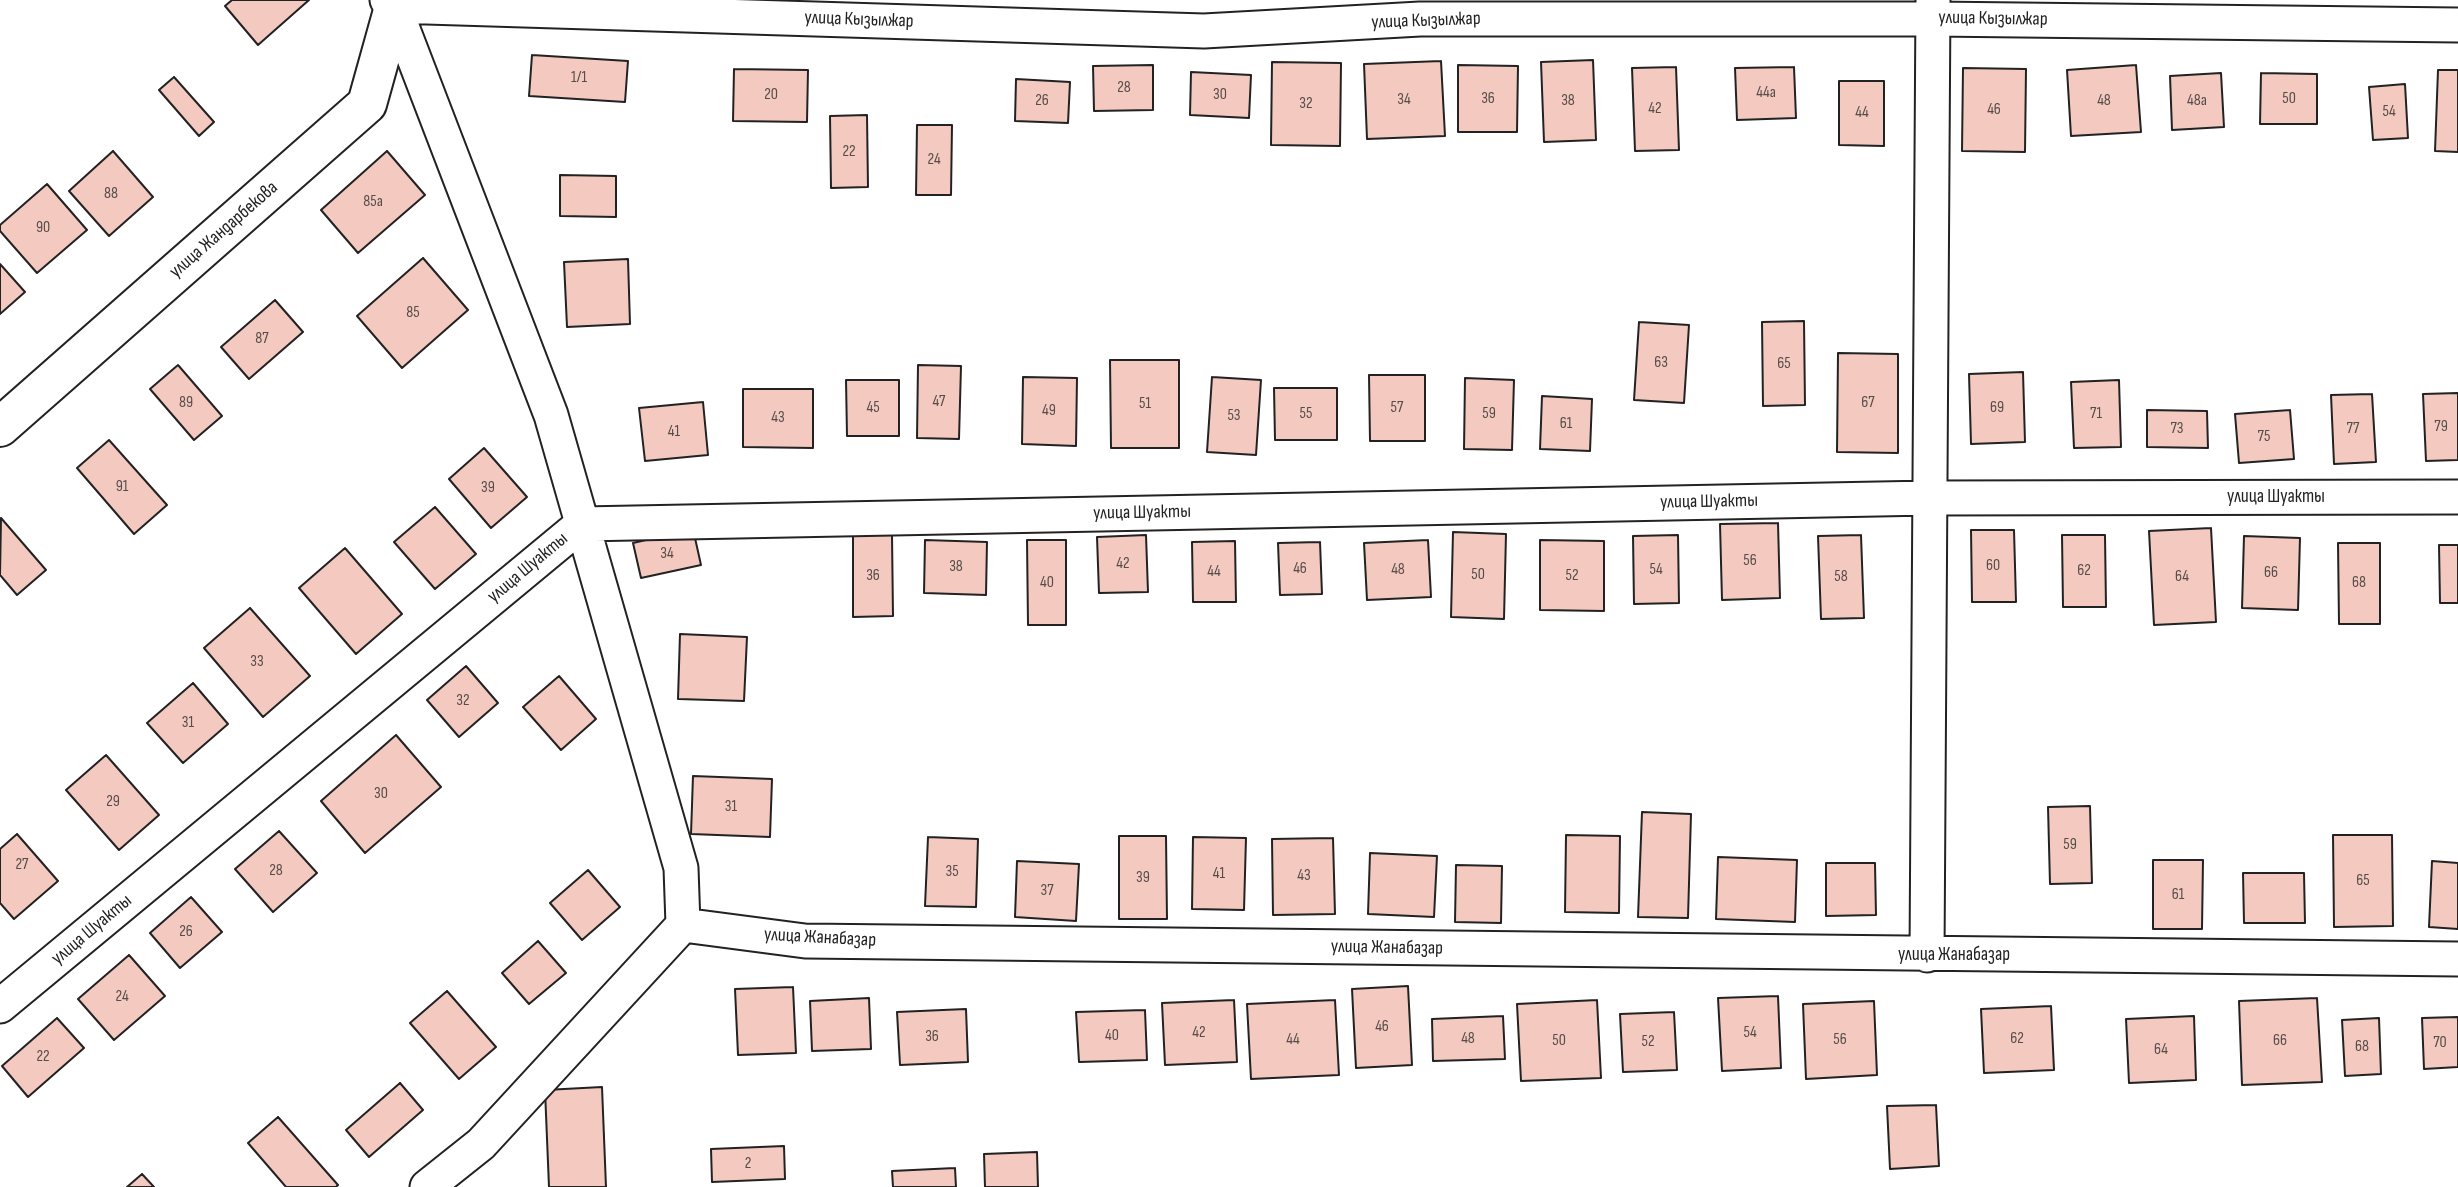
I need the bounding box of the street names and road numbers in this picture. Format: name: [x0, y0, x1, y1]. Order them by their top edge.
street label: улица Кызылжар: [804, 7, 914, 33]
street label: улица Кызылжар: [1938, 7, 2048, 31]
street label: улица Кызылжар: [1371, 8, 1481, 34]
street label: улица Жандарбекова: [165, 177, 283, 283]
street label: улица Шуакты: [2227, 486, 2325, 508]
street label: улица Шуакты: [1660, 490, 1758, 514]
street label: улица Шуакты: [1093, 501, 1191, 525]
street label: улица Шуакты: [483, 528, 573, 608]
street label: улица Шуакты: [47, 890, 137, 970]
street label: улица Жанабазар: [763, 924, 877, 952]
street label: улица Жанабазар: [1331, 936, 1443, 960]
street label: улица Жанабазар: [1898, 944, 2010, 966]

